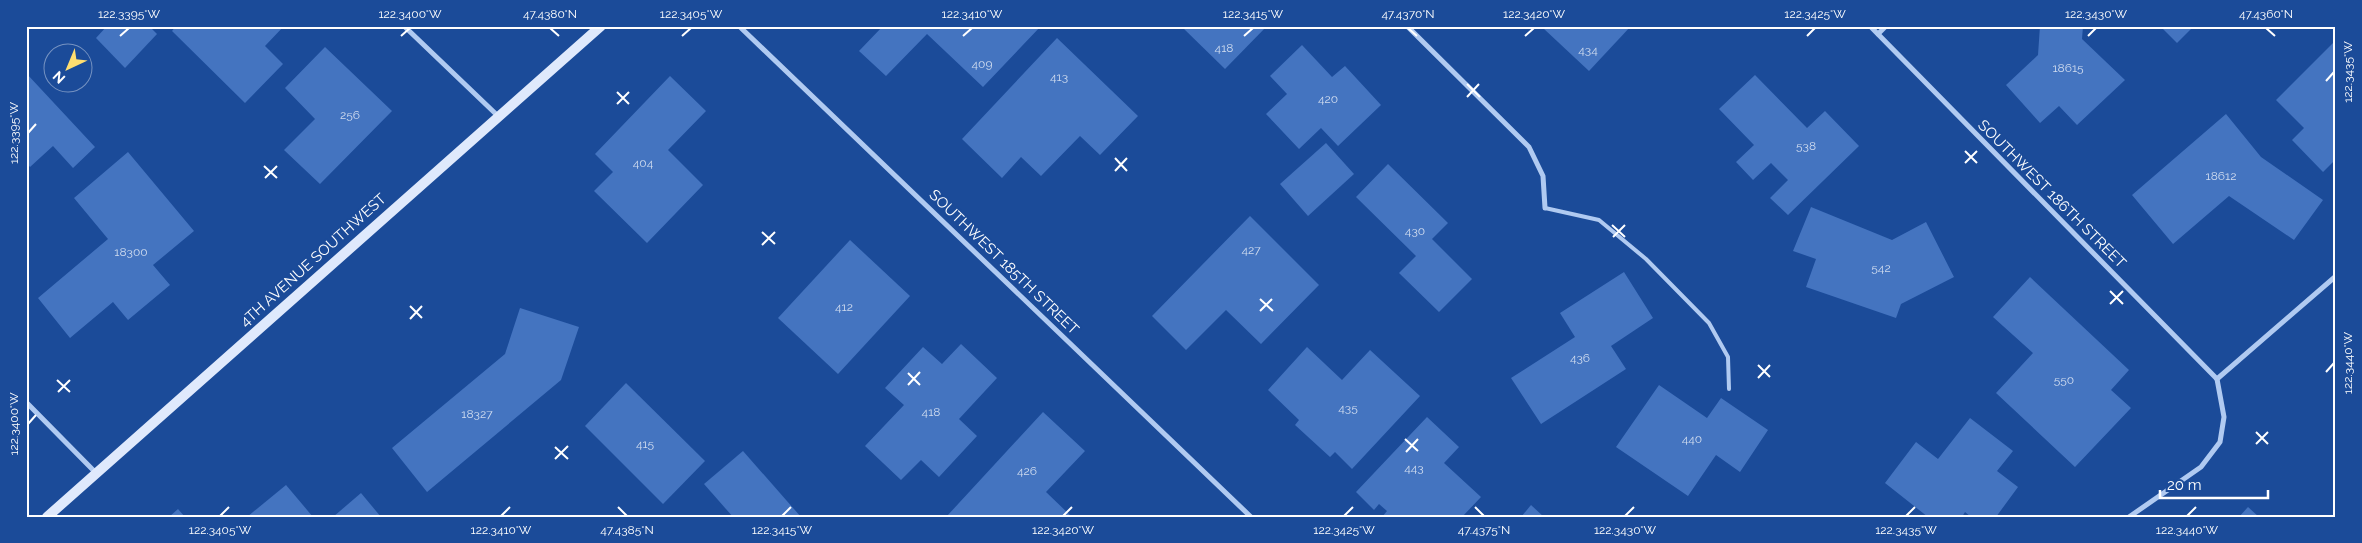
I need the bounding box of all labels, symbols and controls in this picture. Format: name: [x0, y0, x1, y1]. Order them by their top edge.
text: 122.3395°W: [98, 7, 160, 21]
text: 122.3400°W: [378, 7, 442, 21]
text: 47.4380°N: [523, 7, 577, 21]
text: 122.3405°W: [660, 7, 723, 21]
text: 122.3410°W: [942, 7, 1003, 21]
text: 122.3415°W: [1223, 7, 1284, 21]
text: 47.4370°N: [1381, 7, 1435, 21]
text: 122.3420°W: [1503, 7, 1565, 21]
text: 122.3425°W: [1784, 7, 1846, 21]
text: 122.3430°W: [2065, 7, 2128, 21]
text: 47.4360°N: [2239, 7, 2293, 21]
house number: 418: [1215, 41, 1233, 55]
text: 122.3435°W: [2341, 41, 2355, 103]
north arrow: [42, 42, 92, 92]
house number: 434: [1578, 43, 1598, 57]
house number: 409: [972, 57, 992, 71]
house number: 18615: [2052, 61, 2084, 75]
text: N: [50, 68, 68, 87]
house number: 413: [1050, 70, 1068, 84]
house number: 420: [1318, 92, 1338, 106]
text: 122.3395°W: [7, 102, 21, 164]
house number: 256: [340, 108, 360, 122]
street label: SOUTHWEST 186TH STREET: [1974, 116, 2130, 272]
house number: 538: [1796, 139, 1816, 153]
house number: 404: [633, 156, 654, 170]
house number: 18612: [2206, 169, 2236, 183]
street label: SOUTHWEST 185TH STREET: [926, 186, 1082, 338]
street label: 4TH AVENUE SOUTHWEST: [236, 190, 390, 330]
house number: 430: [1405, 224, 1425, 238]
house number: 427: [1241, 243, 1261, 257]
house number: 18300: [114, 245, 148, 259]
house number: 542: [1871, 261, 1891, 275]
house number: 412: [835, 300, 853, 314]
text: 122.3440°W: [2341, 331, 2355, 394]
house number: 436: [1570, 351, 1590, 365]
house number: 550: [2054, 373, 2074, 387]
text: 122.3400°W: [7, 392, 21, 456]
house number: 435: [1338, 401, 1358, 415]
house number: 418: [922, 405, 940, 419]
house number: 18327: [461, 407, 493, 421]
house number: 440: [1682, 432, 1702, 446]
house number: 415: [636, 437, 655, 451]
house number: 443: [1404, 461, 1424, 475]
house number: 426: [1017, 464, 1037, 478]
scale bar: [2160, 468, 2267, 500]
text: 20 m: [2167, 476, 2202, 494]
text: 122.3405°W: [189, 523, 252, 537]
text: 122.3410°W: [471, 523, 532, 537]
text: 47.4385°N: [600, 523, 654, 537]
text: 122.3415°W: [752, 523, 813, 537]
text: 122.3420°W: [1032, 523, 1094, 537]
text: 122.3425°W: [1313, 523, 1375, 537]
text: 47.4375°N: [1458, 523, 1510, 537]
text: 122.3430°W: [1594, 523, 1657, 537]
text: 122.3435°W: [1875, 523, 1937, 537]
text: 122.3440°W: [2156, 523, 2219, 537]

